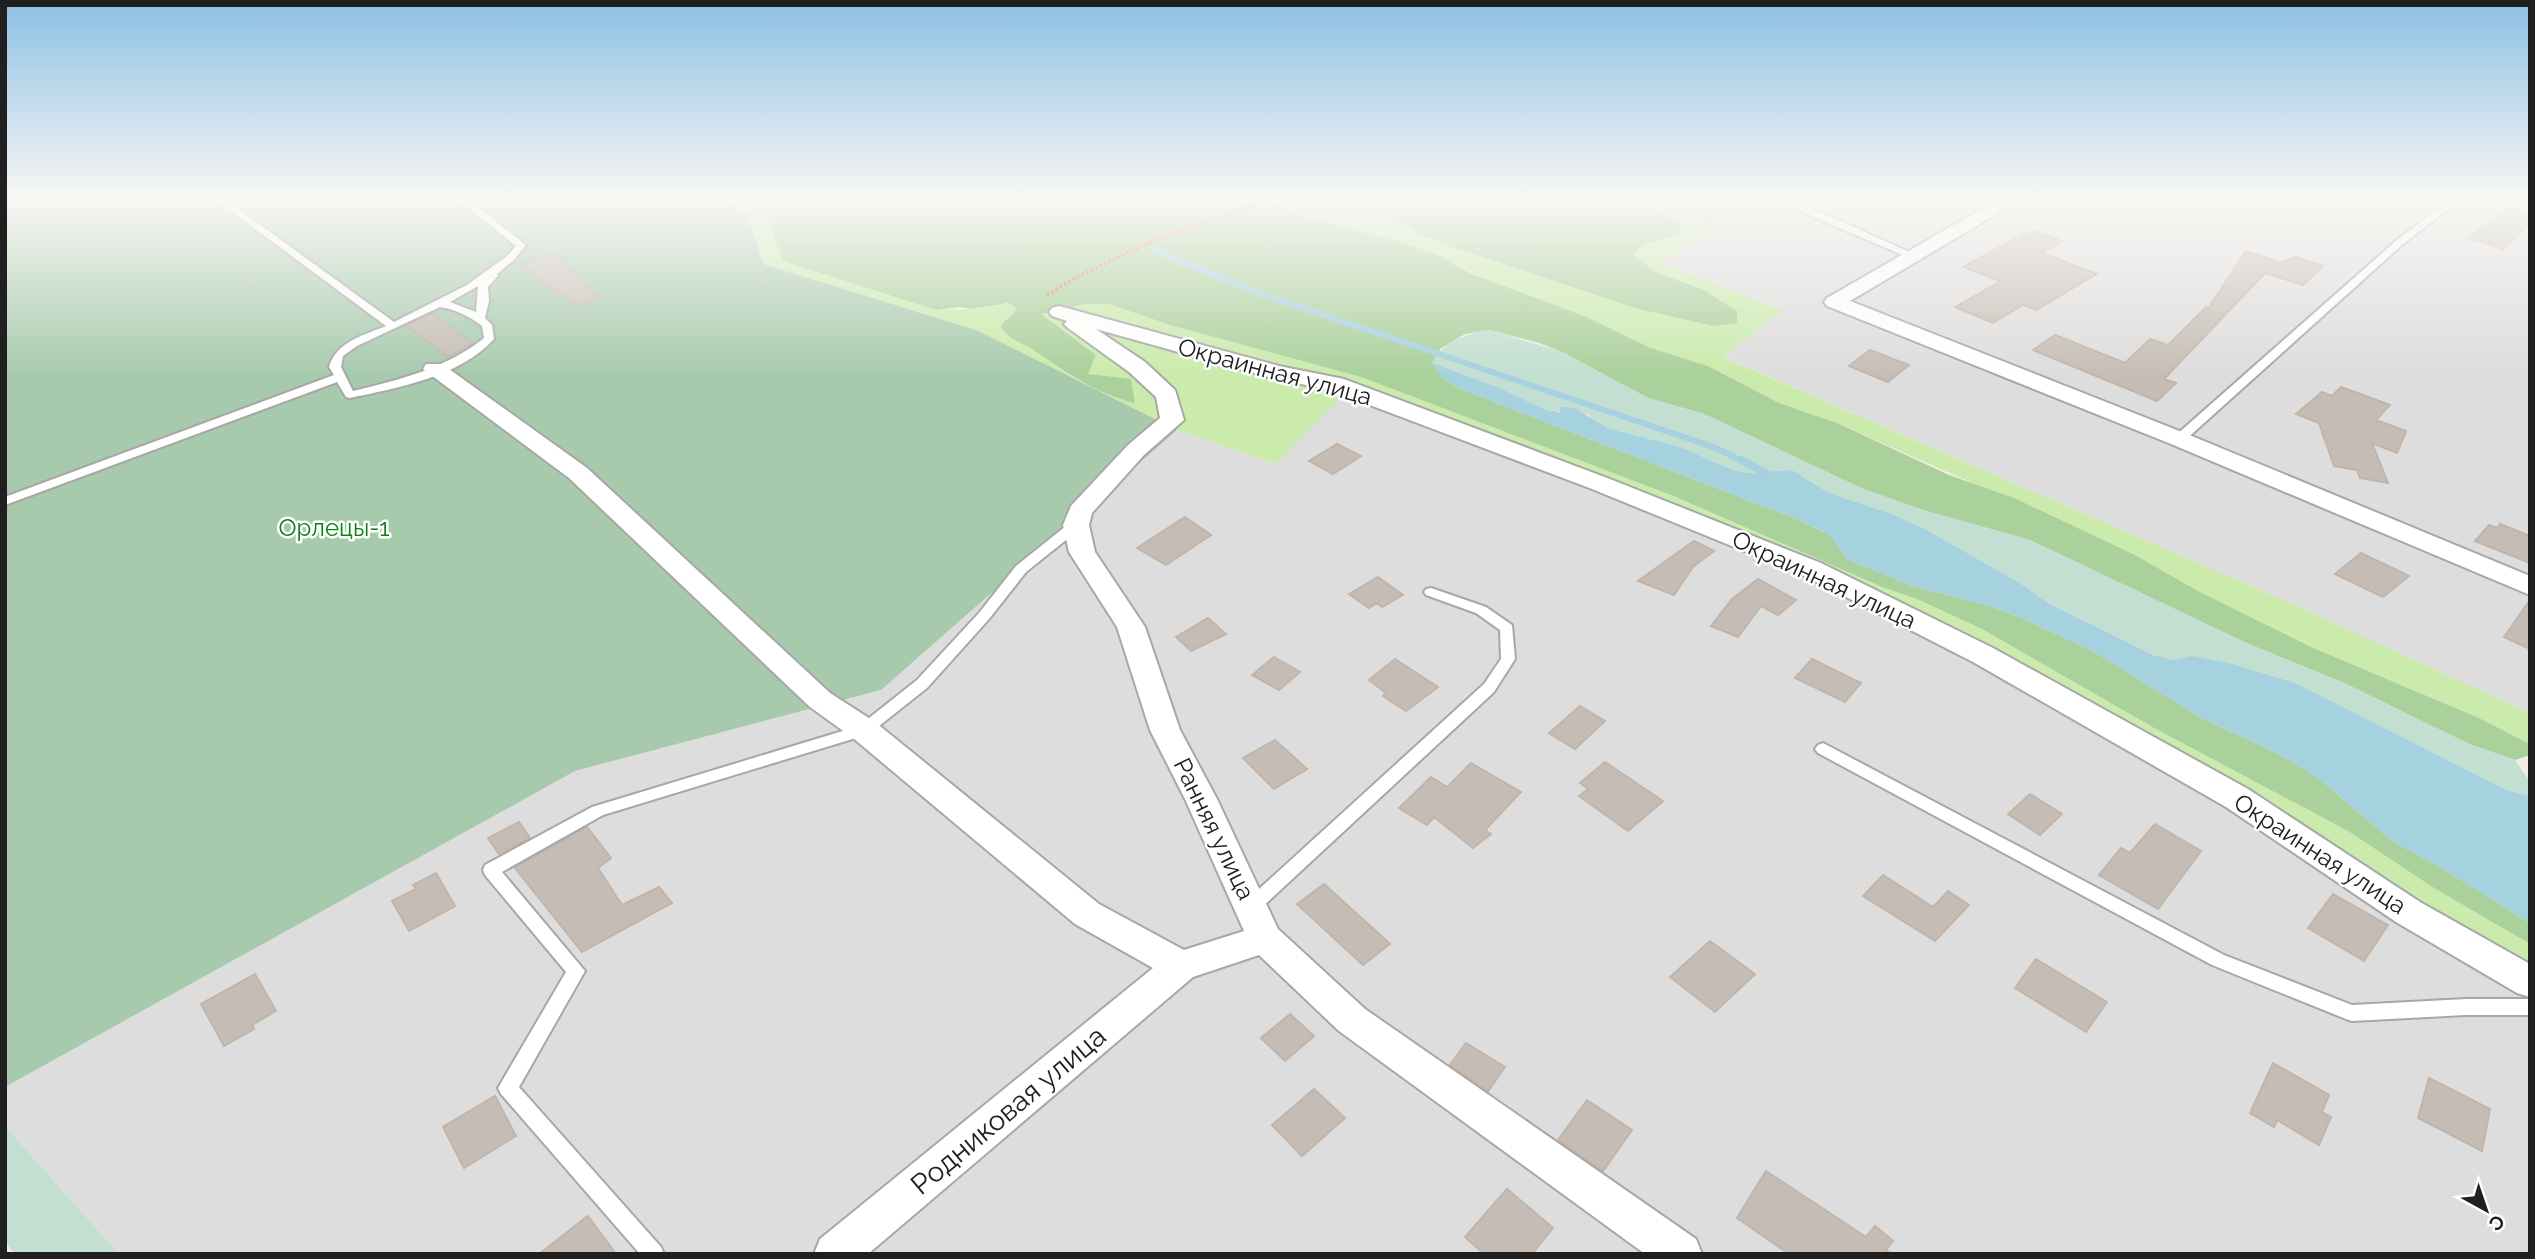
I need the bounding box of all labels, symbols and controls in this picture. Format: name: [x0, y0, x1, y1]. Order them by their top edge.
street label: Окраинная улица: [1175, 332, 1375, 411]
park label: Орлецы-1: [279, 513, 389, 542]
street label: Окраинная улица: [1728, 524, 1921, 635]
street label: Ранняя улица: [1168, 753, 1261, 904]
street label: Окраинная улица: [2229, 787, 2412, 920]
street label: Родниковая улица: [904, 1019, 1112, 1201]
north arrow: [2451, 1175, 2521, 1245]
text: С: [2485, 1210, 2509, 1236]

